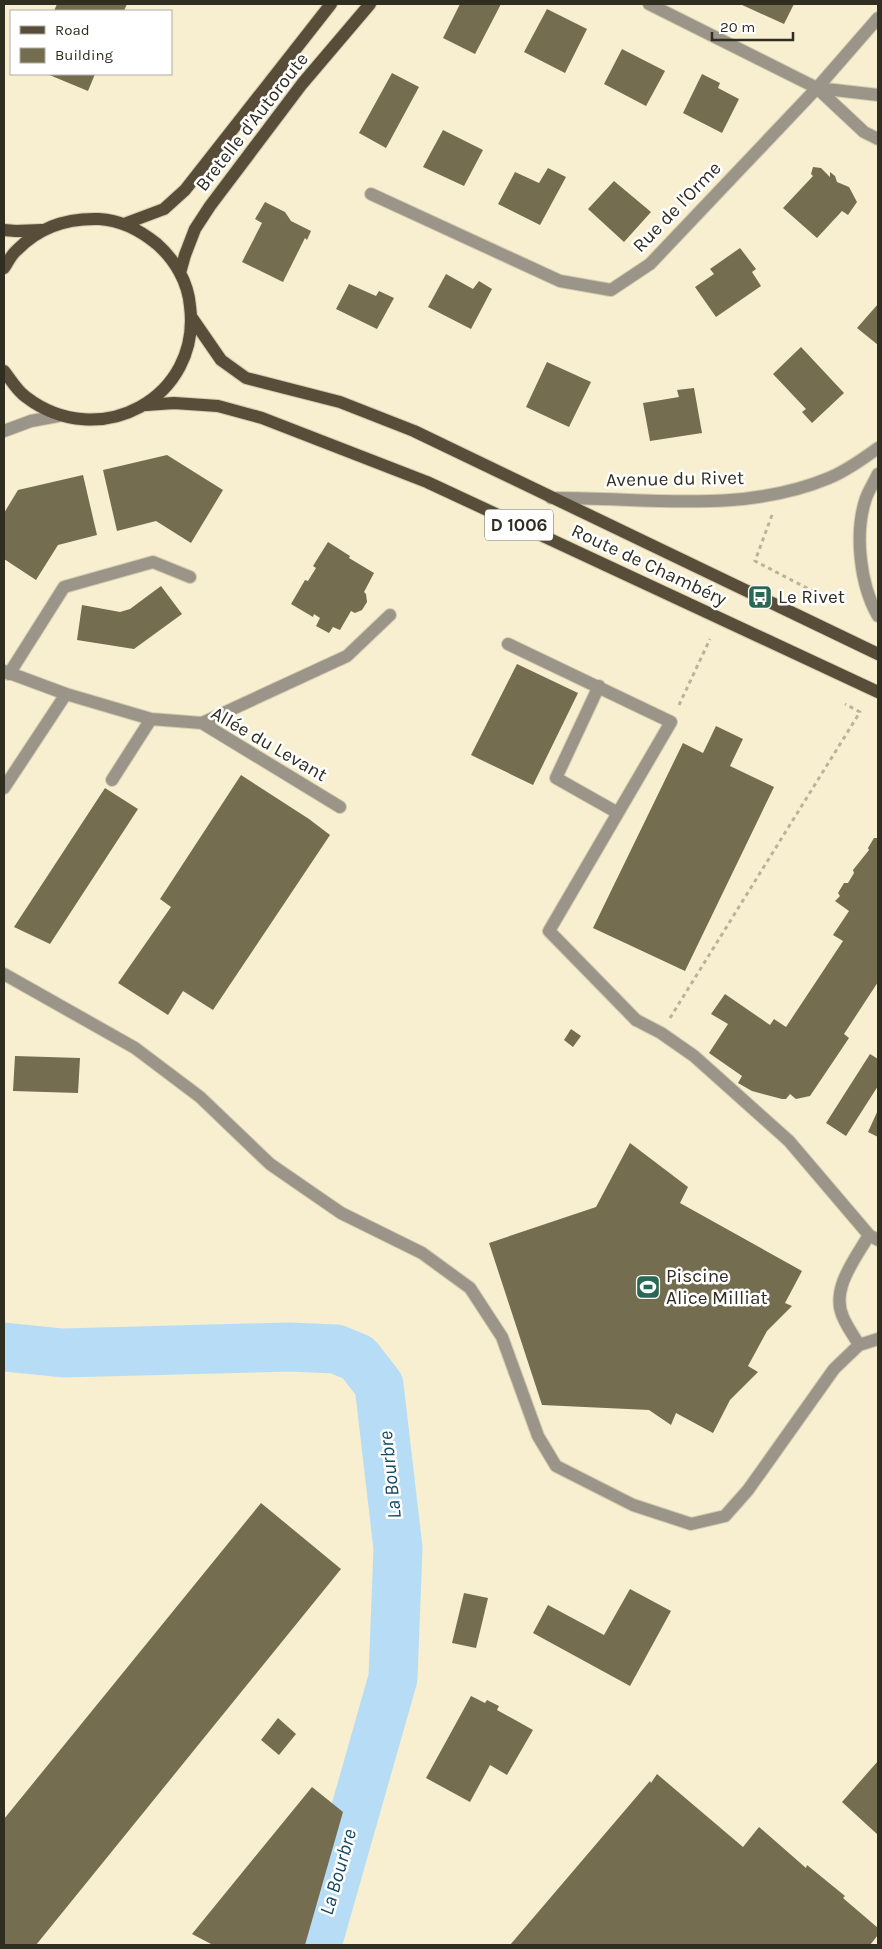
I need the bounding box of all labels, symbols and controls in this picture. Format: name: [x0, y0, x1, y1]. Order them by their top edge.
legend: [10, 10, 172, 75]
scale bar: [712, 10, 793, 42]
text: 20 m: [720, 18, 755, 36]
text: Road: [55, 21, 90, 39]
text: Building: [55, 46, 113, 64]
street label: Bretelle d'Autoroute: [191, 48, 313, 196]
street label: Rue de l'Orme: [628, 157, 726, 257]
street label: Avenue du Rivet: [606, 467, 744, 491]
road number: D 1006: [485, 510, 553, 540]
street label: Route de Chambéry: [568, 519, 730, 611]
bus stop icon: Le Rivet: [747, 584, 773, 610]
place label: Le Rivet: [778, 586, 845, 608]
street label: Allée du Levant: [207, 702, 331, 786]
place label: Piscine Alice Milliat: [666, 1265, 768, 1309]
sports icon: Piscine Alice Milliat: [635, 1274, 661, 1300]
water label: La Bourbre: [374, 1430, 406, 1520]
water label: La Bourbre: [315, 1826, 361, 1918]

